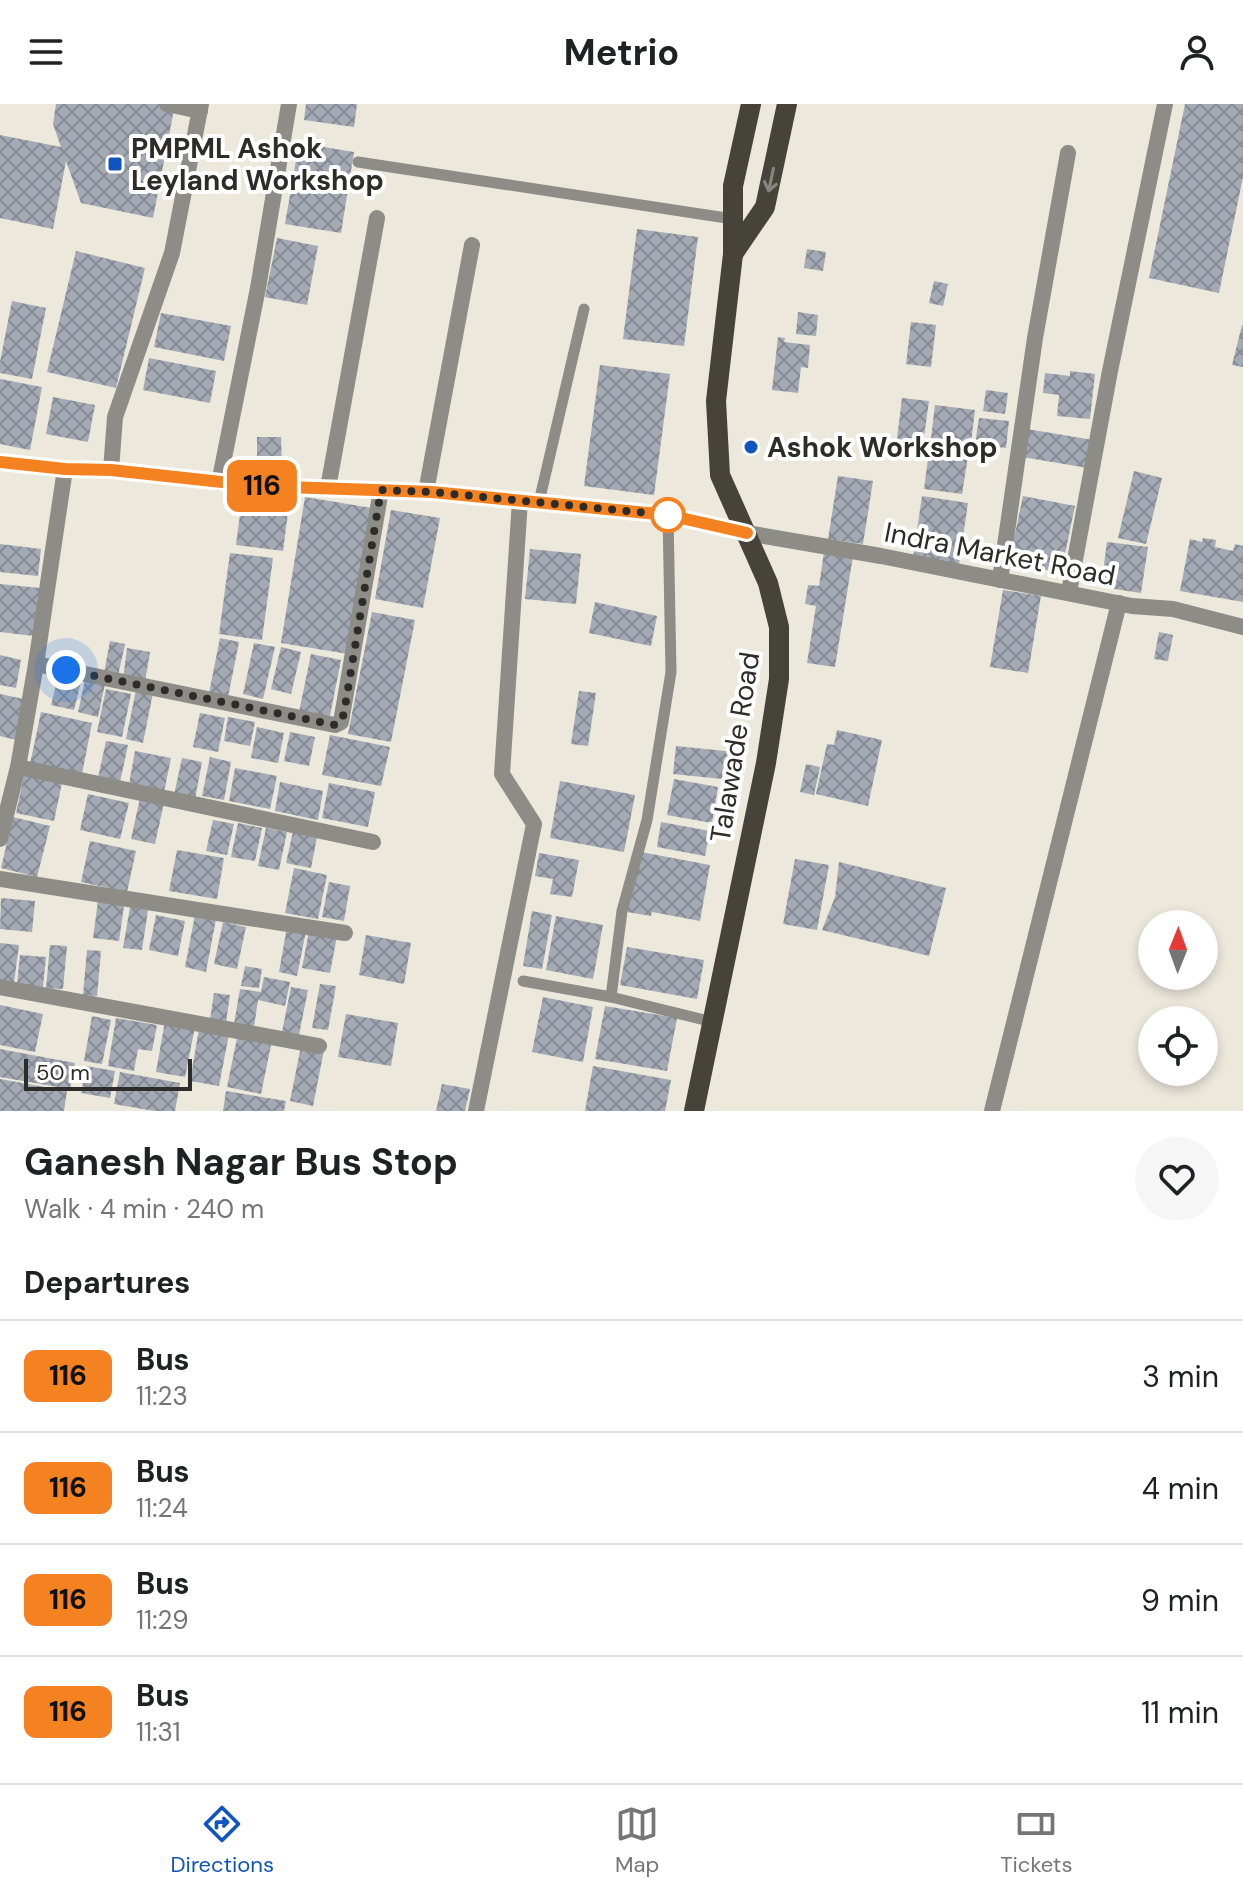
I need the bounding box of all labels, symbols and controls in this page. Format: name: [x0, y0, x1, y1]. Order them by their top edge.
text: Metrio: [564, 29, 679, 76]
icon: menu: [24, 30, 68, 74]
icon: person: [1175, 30, 1219, 74]
place label: PMPML Ashok Leyland Workshop: [131, 130, 384, 199]
marker: PMPML Ashok Leyland Workshop: [106, 155, 124, 173]
one-way arrow: [763, 167, 778, 193]
place label: Ashok Workshop: [767, 429, 998, 466]
marker: Ashok Workshop: [742, 438, 760, 456]
line badge: 116: [216, 460, 308, 512]
text: 116: [243, 467, 281, 504]
unlabelled marker: [651, 498, 685, 532]
street label: Indra Market Road: [881, 513, 1119, 595]
street label: Talawade Road: [702, 649, 768, 845]
your location: [46, 650, 86, 690]
north arrow: [1138, 910, 1218, 990]
map controls: [1138, 910, 1218, 1086]
button: locate: [1138, 1006, 1218, 1086]
scale bar: [24, 1055, 192, 1091]
text: 50 m: [36, 1058, 90, 1087]
text: Ganesh Nagar Bus Stop: [24, 1137, 458, 1187]
button: heart: [1135, 1137, 1219, 1221]
text: Walk · 4 min · 240 m: [24, 1192, 264, 1226]
text: Departures: [24, 1263, 190, 1302]
text: Bus: [136, 1340, 190, 1379]
text: 116: [49, 1357, 87, 1394]
text: 3 min: [1142, 1357, 1219, 1396]
text: 11:23: [136, 1379, 188, 1413]
text: Bus: [136, 1452, 190, 1491]
text: 116: [49, 1469, 87, 1506]
text: 4 min: [1142, 1469, 1219, 1508]
text: 11:24: [136, 1491, 188, 1525]
text: Bus: [136, 1564, 190, 1603]
text: 116: [49, 1581, 87, 1618]
text: 9 min: [1141, 1581, 1219, 1620]
text: 11:29: [136, 1603, 189, 1637]
text: Bus: [136, 1676, 190, 1715]
text: 116: [49, 1693, 87, 1730]
text: 11 min: [1141, 1693, 1219, 1732]
text: 11:31: [136, 1715, 181, 1749]
tab: Directions: [170, 1802, 274, 1879]
tab: Map: [615, 1802, 659, 1879]
tab: Tickets: [1000, 1802, 1073, 1879]

